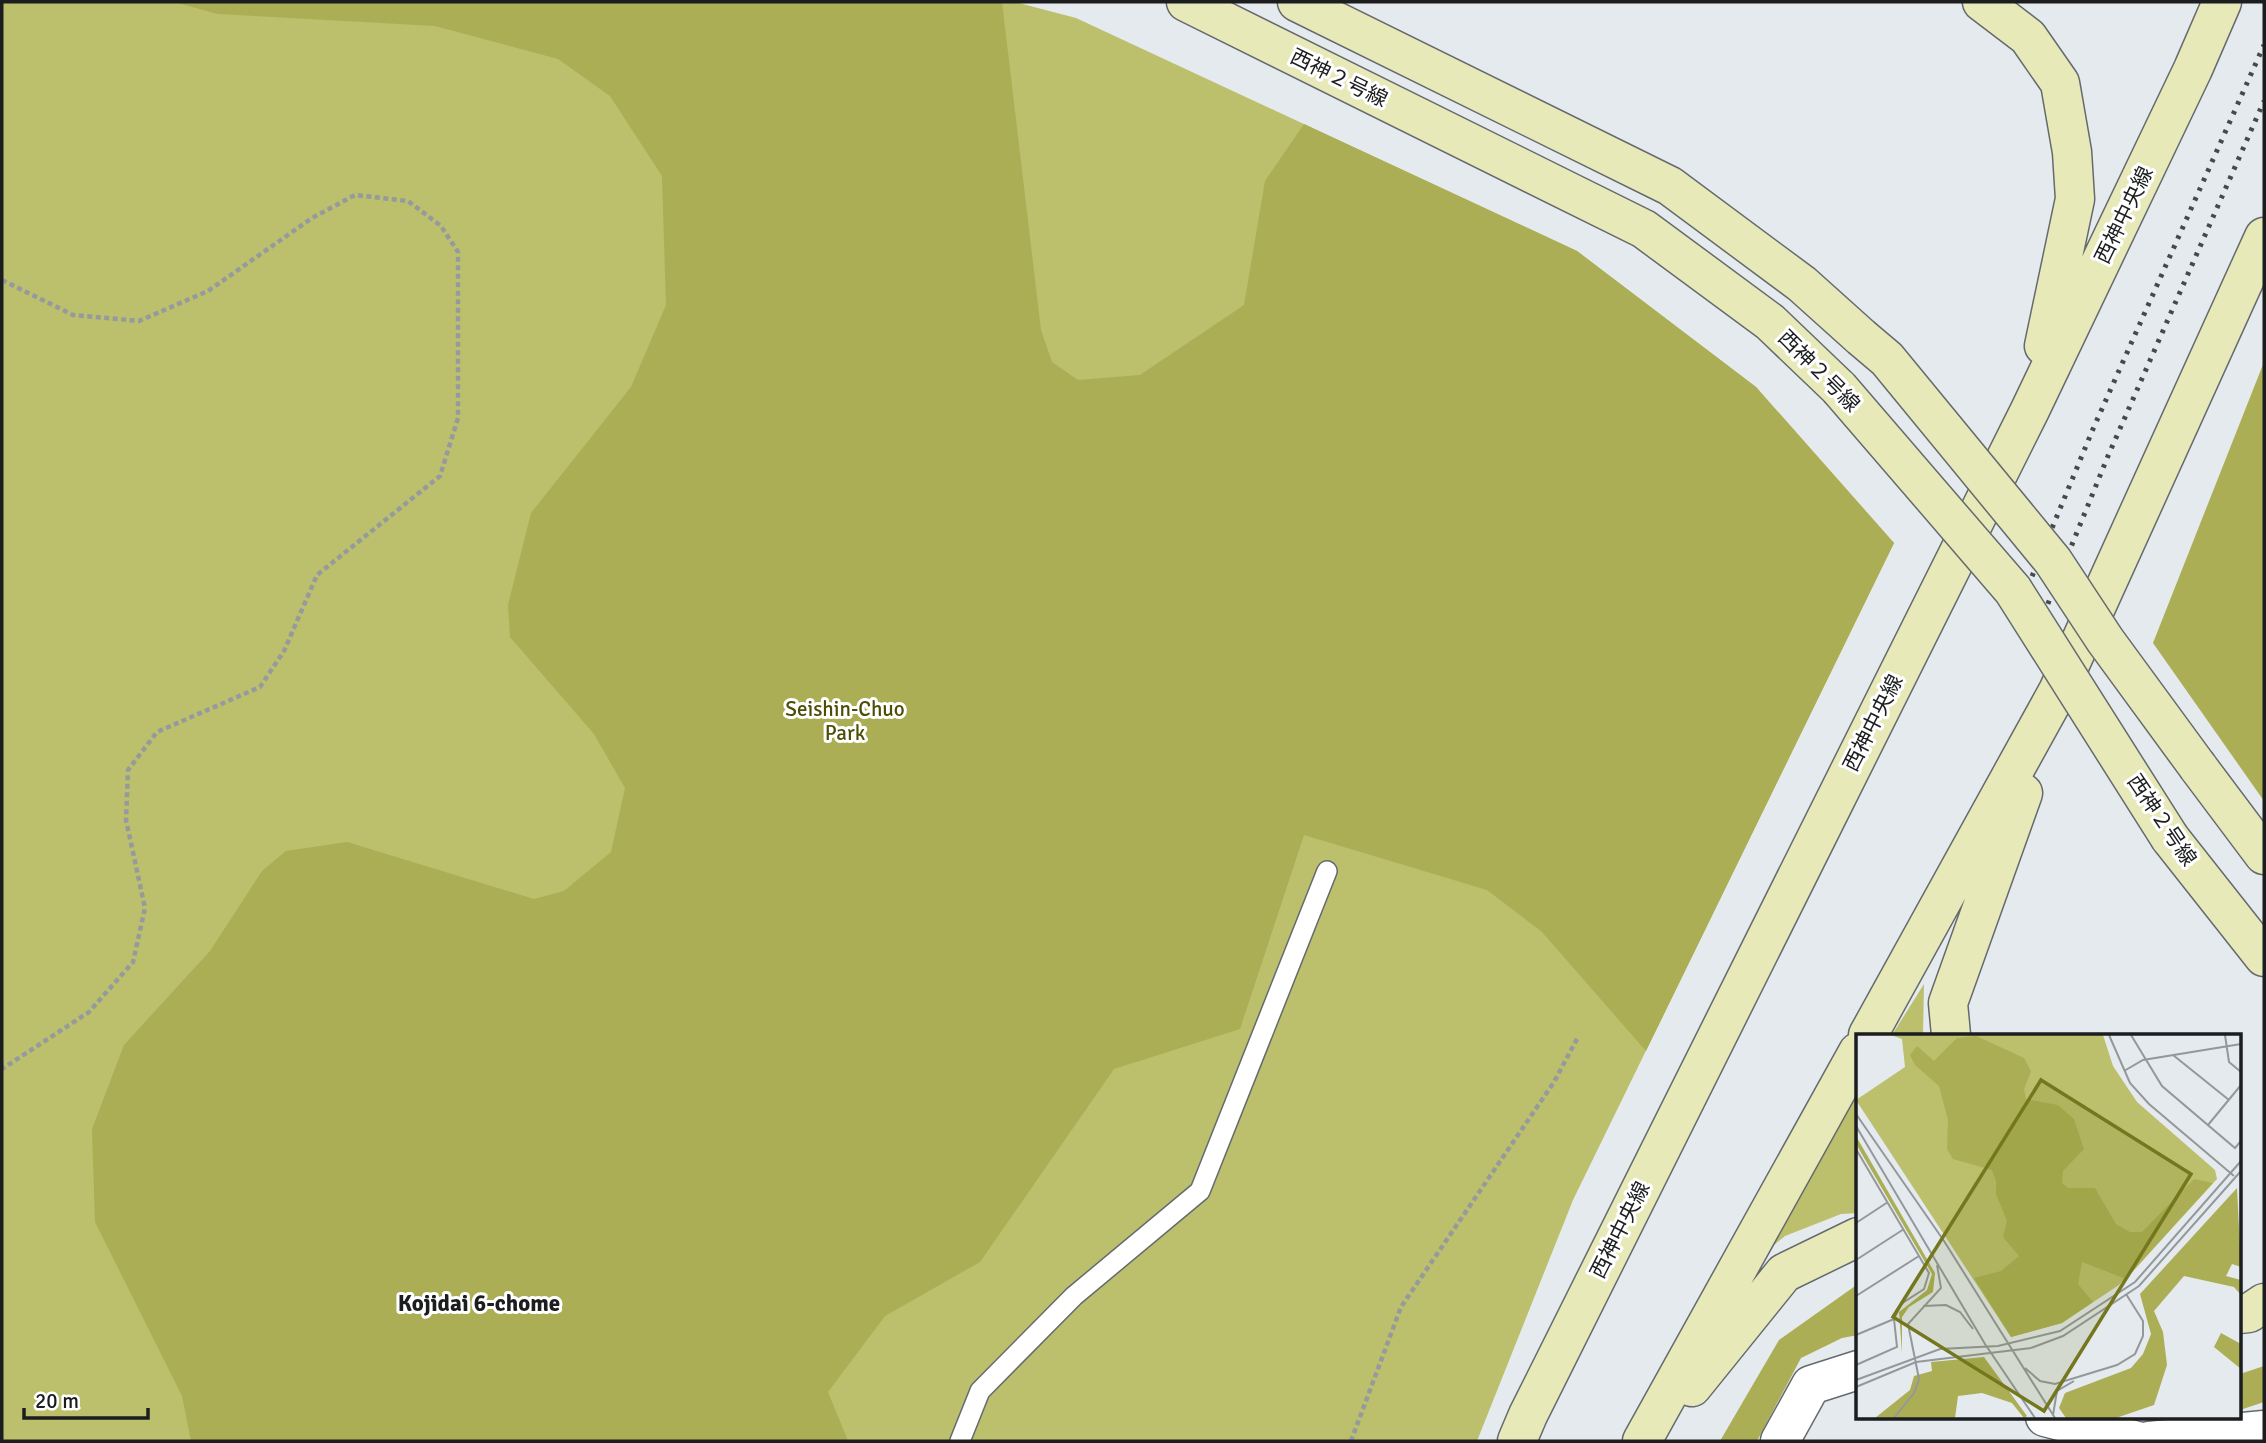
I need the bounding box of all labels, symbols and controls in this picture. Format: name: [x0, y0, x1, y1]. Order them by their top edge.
street label: 西神２号線: [1286, 43, 1392, 113]
street label: 西神中央線: [2089, 162, 2159, 268]
street label: 西神２号線: [1773, 325, 1865, 417]
street label: 西神中央線: [1838, 670, 1908, 776]
park label: Seishin-Chuo Park: [785, 696, 905, 746]
street label: 西神２号線: [2122, 769, 2202, 871]
inset map: [1856, 1034, 2242, 1418]
street label: 西神中央線: [1585, 1177, 1655, 1283]
district label: Kojidai 6-chome: [398, 1289, 560, 1318]
scale bar: [24, 1376, 149, 1420]
text: 20 m: [35, 1388, 79, 1414]

